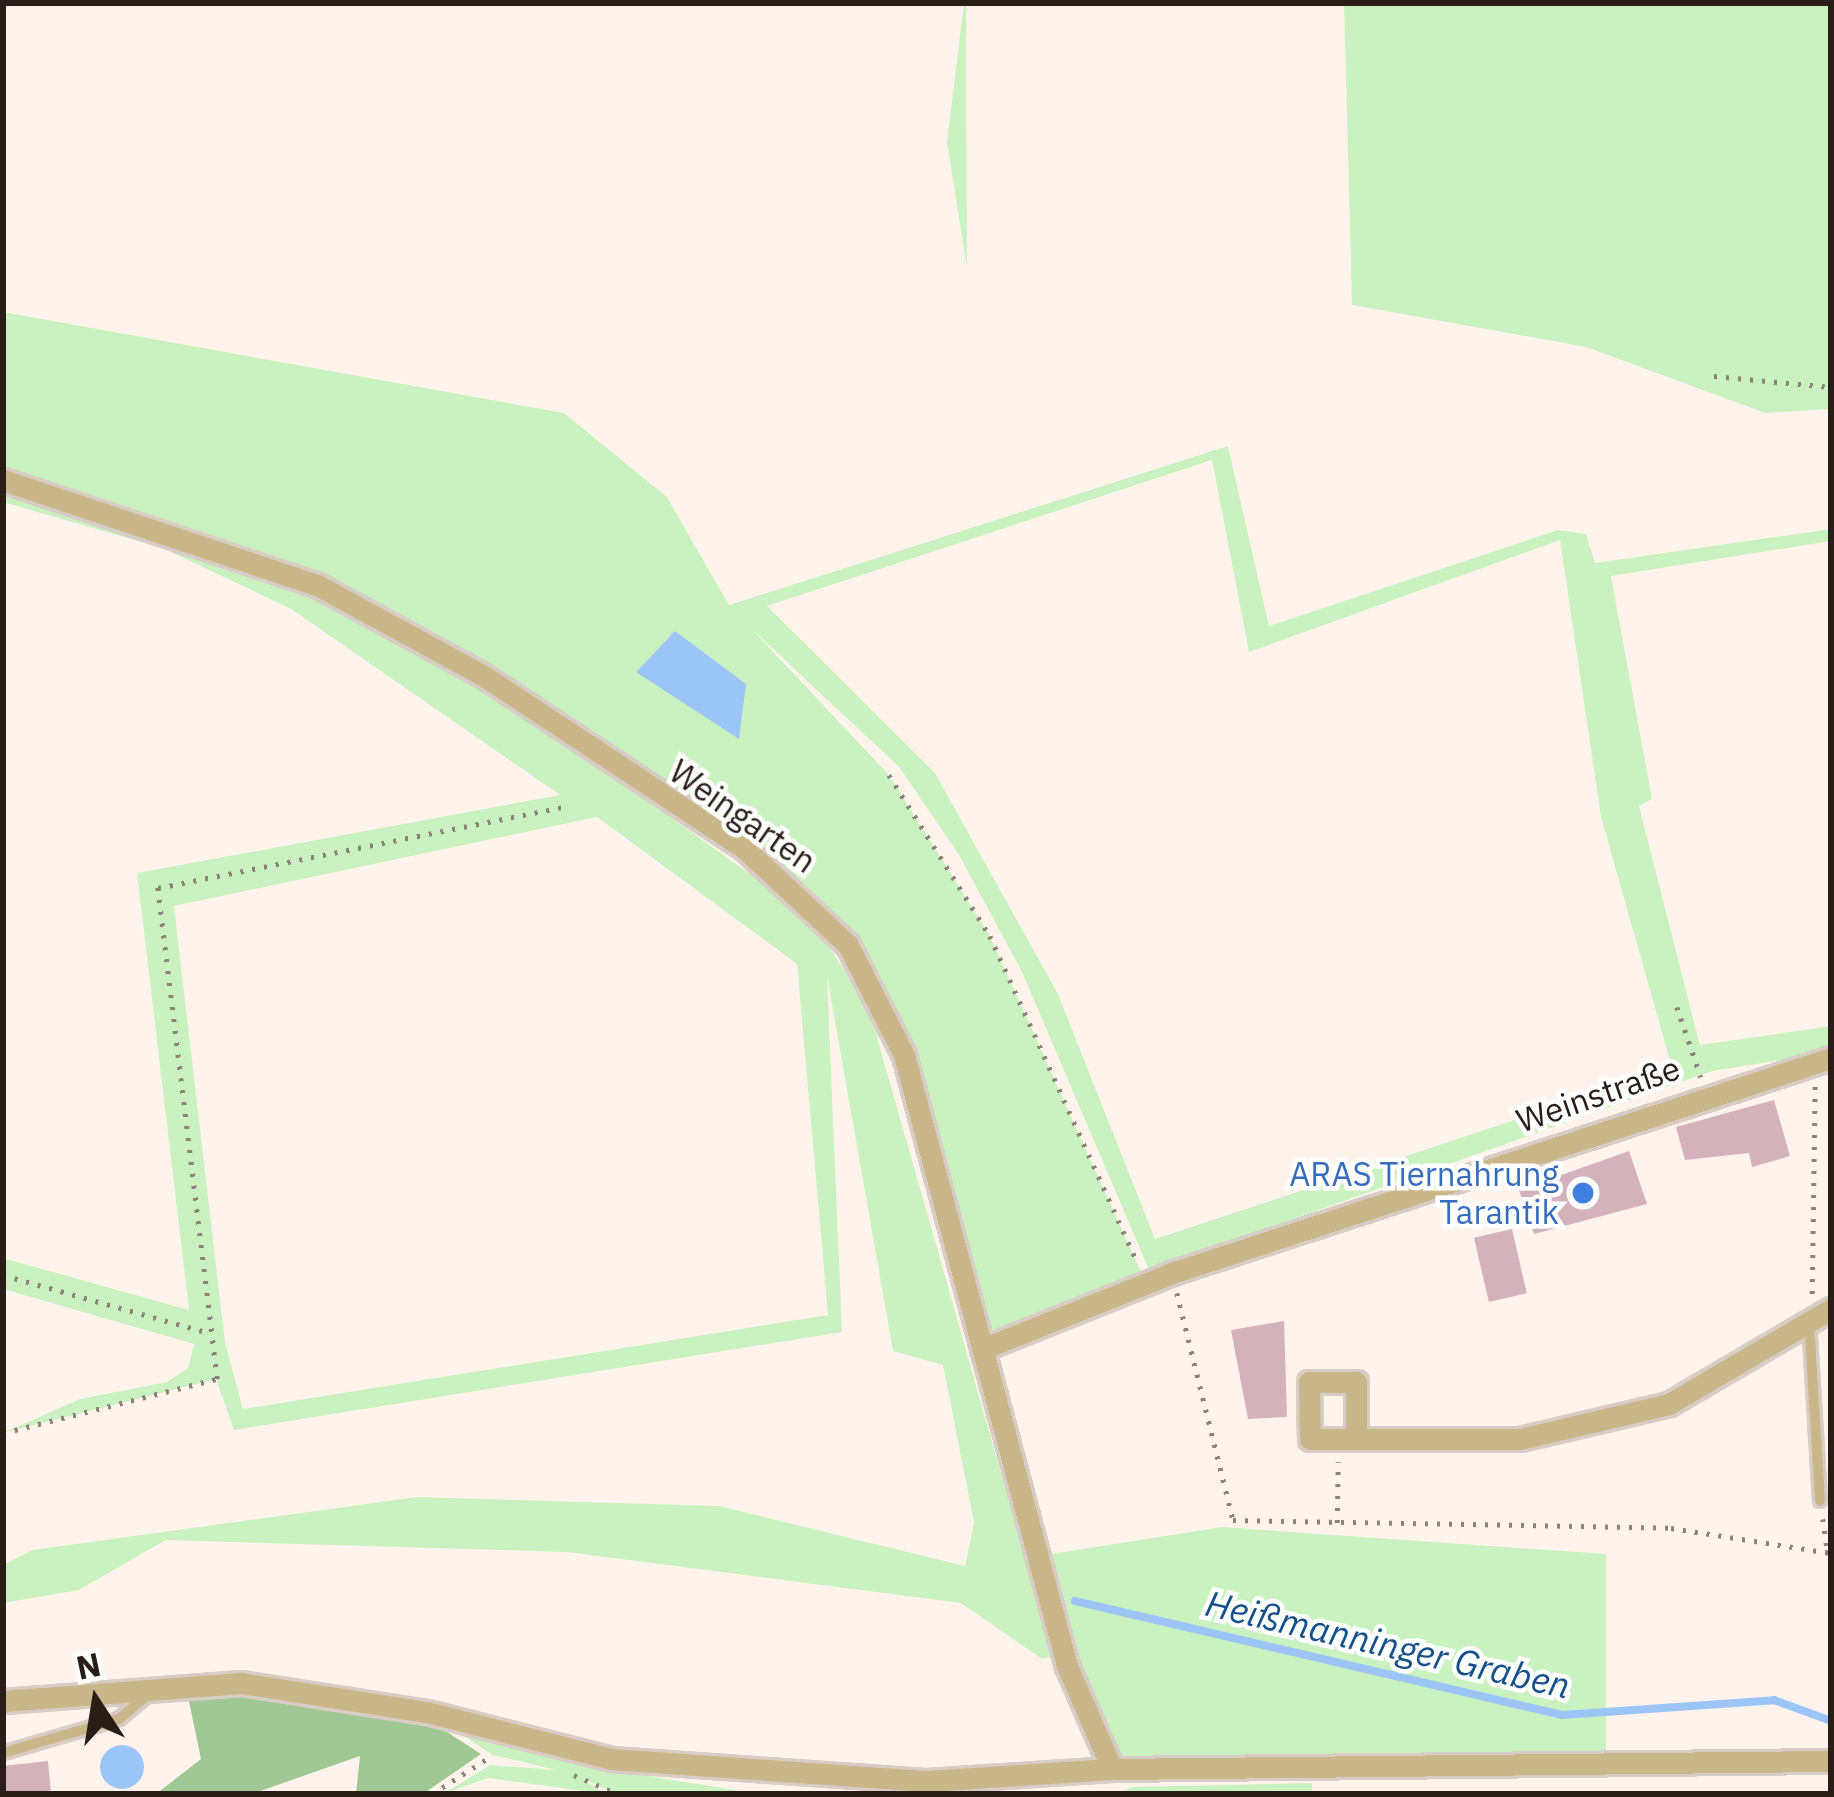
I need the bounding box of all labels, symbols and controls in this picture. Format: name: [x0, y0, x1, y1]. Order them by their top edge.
street label: Weingarten: [662, 751, 824, 881]
street label: Weinstraße: [1511, 1048, 1685, 1140]
place label: ARAS Tiernahrung Tarantik: [1289, 1154, 1559, 1232]
marker: ARAS Tiernahrung Tarantik: [1570, 1180, 1596, 1206]
water label: Heißmanninger Graben: [1202, 1581, 1574, 1707]
north arrow: [36, 1641, 156, 1761]
text: N: [72, 1642, 105, 1689]

